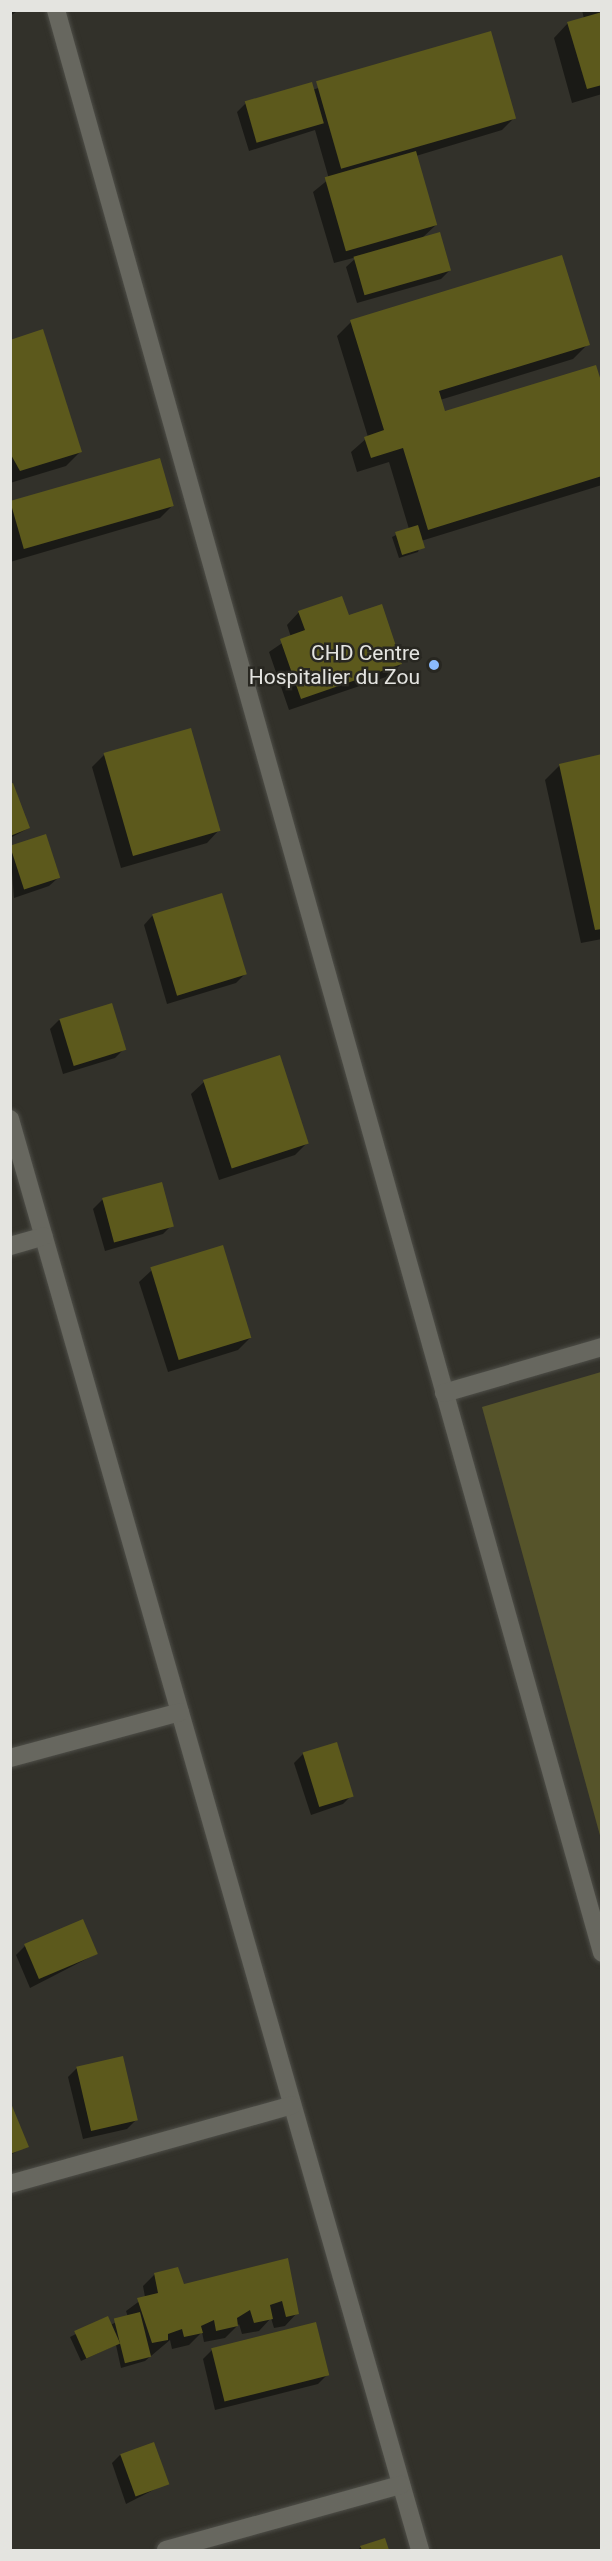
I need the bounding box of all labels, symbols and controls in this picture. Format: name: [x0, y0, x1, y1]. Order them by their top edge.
place label: CHD Centre Hospitalier du Zou: [249, 640, 420, 690]
marker: CHD Centre Hospitalier du Zou: [425, 656, 443, 674]

